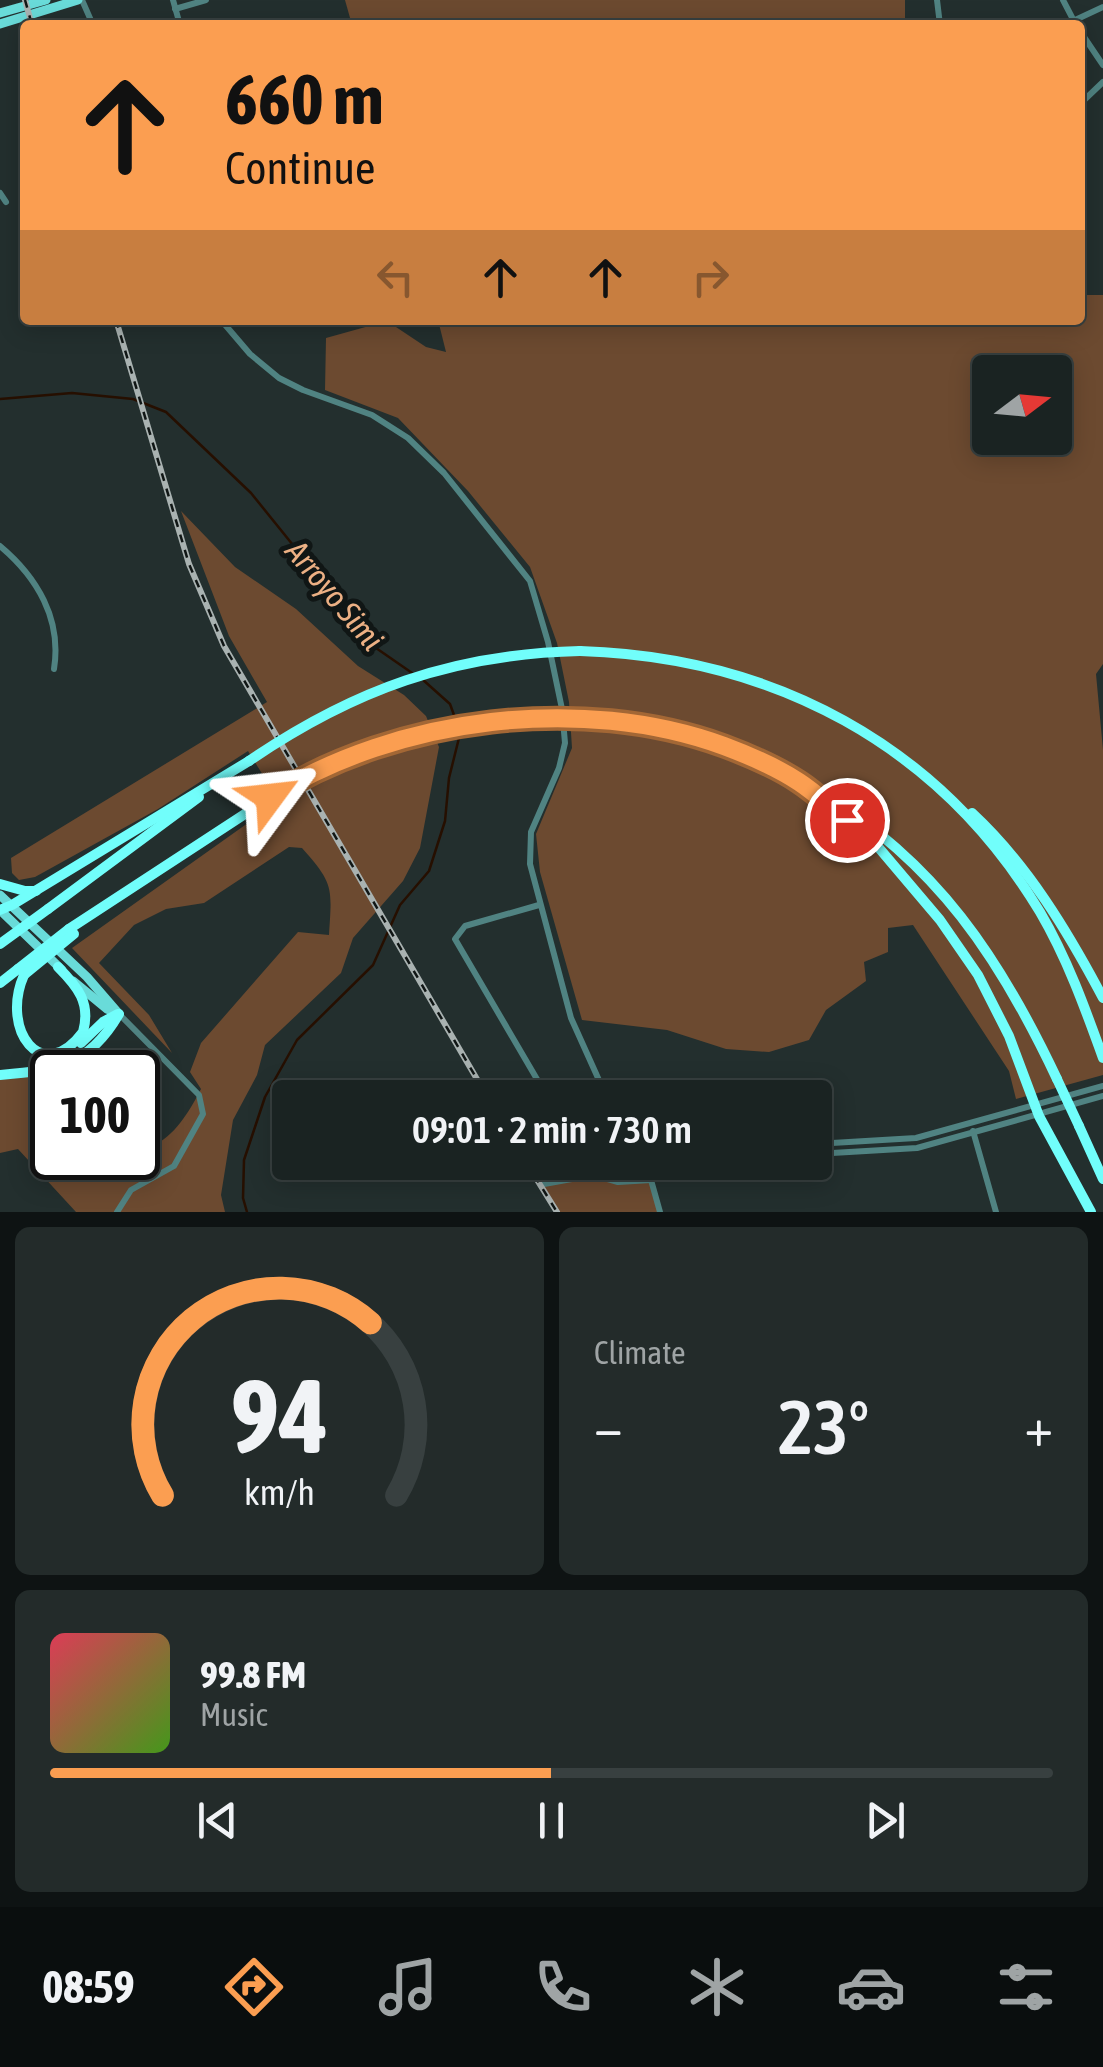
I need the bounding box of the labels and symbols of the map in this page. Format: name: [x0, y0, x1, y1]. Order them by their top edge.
north arrow: [972, 355, 1072, 455]
water label: Arroyo Simi: [278, 532, 392, 657]
position arrow: [218, 745, 322, 849]
pin: [805, 778, 890, 863]
speed limit sign: 100: [30, 1050, 160, 1180]

